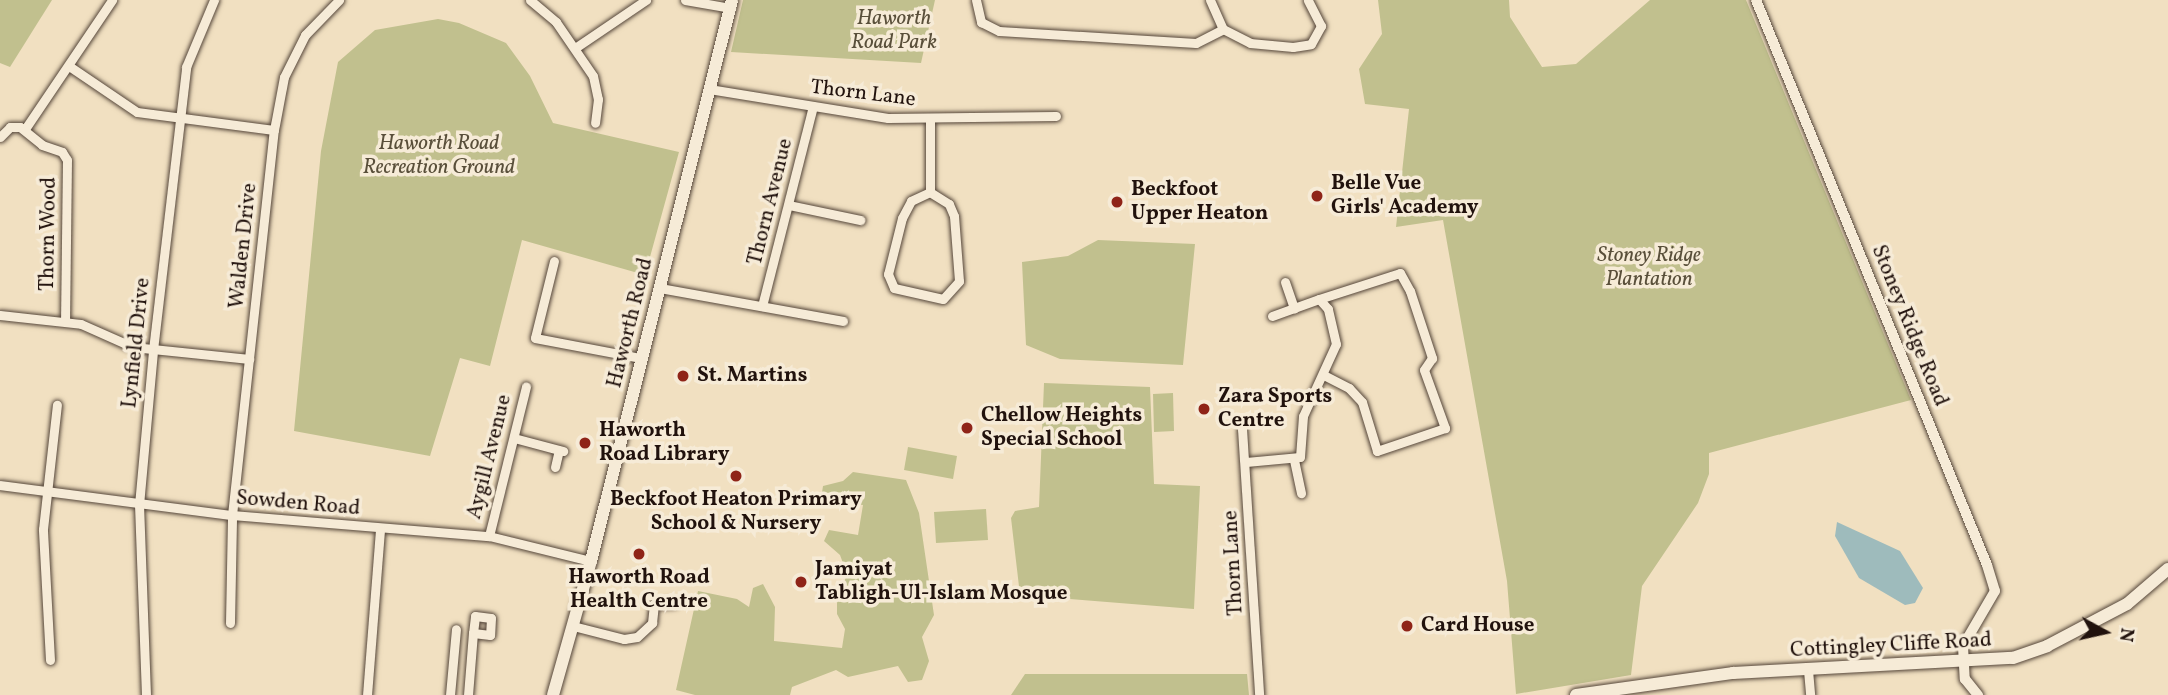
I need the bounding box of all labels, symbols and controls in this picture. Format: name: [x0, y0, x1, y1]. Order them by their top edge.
park label: Haworth Road Park: [851, 6, 937, 56]
street label: Thorn Lane: [809, 75, 917, 113]
park label: Haworth Road Recreation Ground: [363, 131, 515, 181]
street label: Thorn Avenue: [743, 136, 799, 268]
place label: Belle Vue Girls' Academy: [1331, 171, 1479, 221]
street label: Thorn Wood: [35, 176, 63, 292]
place label: Beckfoot Upper Heaton: [1131, 177, 1268, 227]
street label: Walden Drive: [225, 182, 263, 310]
marker: Belle Vue Girls' Academy: [1309, 188, 1325, 204]
marker: Beckfoot Upper Heaton: [1109, 194, 1125, 210]
street label: Stoney Ridge Road: [1865, 241, 1953, 411]
park label: Stoney Ridge Plantation: [1597, 243, 1701, 293]
street label: Haworth Road: [603, 255, 659, 391]
street label: Lynfield Drive: [118, 277, 156, 409]
place label: St. Martins: [697, 363, 807, 389]
marker: St. Martins: [675, 368, 691, 384]
place label: Zara Sports Centre: [1218, 384, 1332, 434]
street label: Aygill Avenue: [462, 392, 518, 522]
marker: Zara Sports Centre: [1196, 401, 1212, 417]
place label: Chellow Heights Special School: [981, 403, 1142, 453]
place label: Haworth Road Library: [599, 418, 730, 468]
marker: Chellow Heights Special School: [959, 420, 975, 436]
marker: Haworth Road Library: [577, 435, 593, 451]
marker: Beckfoot Heaton Primary School & Nursery: [728, 468, 744, 484]
street label: Sowden Road: [235, 486, 361, 522]
place label: Beckfoot Heaton Primary School & Nursery: [610, 487, 862, 537]
street label: Thorn Lane: [1219, 510, 1249, 616]
marker: Haworth Road Health Centre: [631, 546, 647, 562]
place label: Jamiyat Tabligh-Ul-Islam Mosque: [815, 557, 1068, 607]
place label: Haworth Road Health Centre: [568, 565, 710, 615]
marker: Jamiyat Tabligh-Ul-Islam Mosque: [793, 574, 809, 590]
north arrow: [2070, 597, 2140, 667]
place label: Card House: [1421, 613, 1535, 639]
marker: Card House: [1399, 618, 1415, 634]
text: N: [2112, 626, 2140, 644]
street label: Cottingley Cliffe Road: [1789, 628, 1993, 664]

